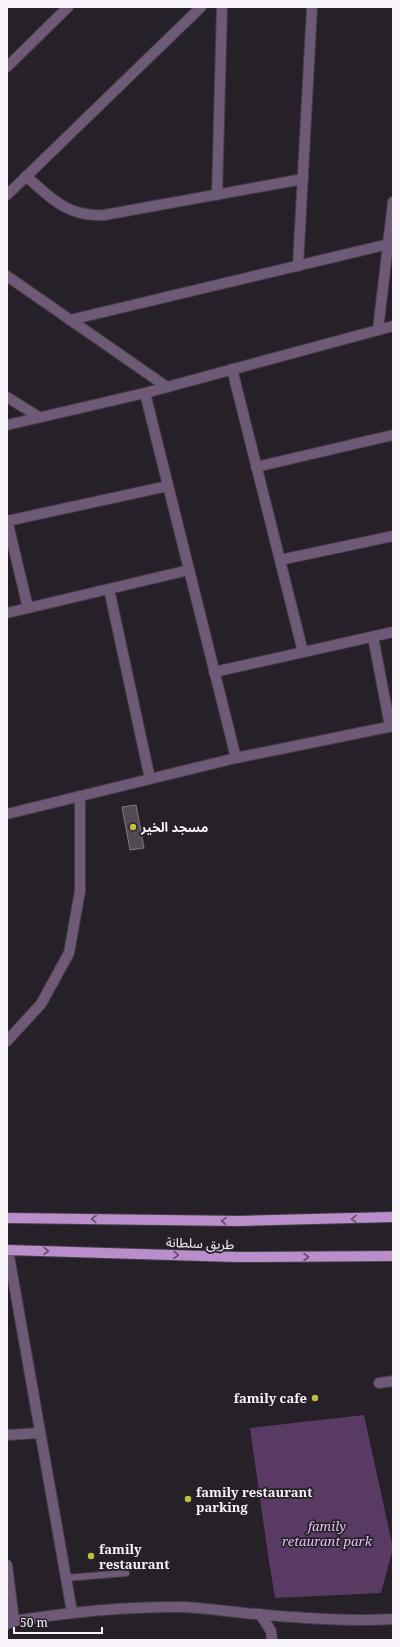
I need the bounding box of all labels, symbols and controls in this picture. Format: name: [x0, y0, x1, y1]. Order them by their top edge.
place label: مسجد الخير: [140, 818, 208, 836]
marker: مسجد الخير: [128, 822, 138, 832]
one-way arrow: [91, 1215, 97, 1223]
one-way arrow: [351, 1215, 357, 1223]
one-way arrow: [221, 1217, 227, 1225]
street label: طريق سلطانة: [166, 1233, 235, 1253]
one-way arrow: [43, 1247, 49, 1256]
one-way arrow: [173, 1251, 179, 1259]
one-way arrow: [303, 1253, 309, 1261]
place label: family cafe: [234, 1389, 307, 1407]
marker: family cafe: [310, 1393, 320, 1403]
place label: family restaurant parking: [196, 1483, 312, 1516]
marker: family restaurant parking: [183, 1494, 193, 1504]
park label: family retaurant park: [282, 1517, 373, 1550]
place label: family restaurant: [99, 1540, 170, 1573]
marker: family restaurant: [86, 1551, 96, 1561]
scale bar: [14, 1609, 102, 1635]
text: 50 m: [20, 1614, 48, 1631]

